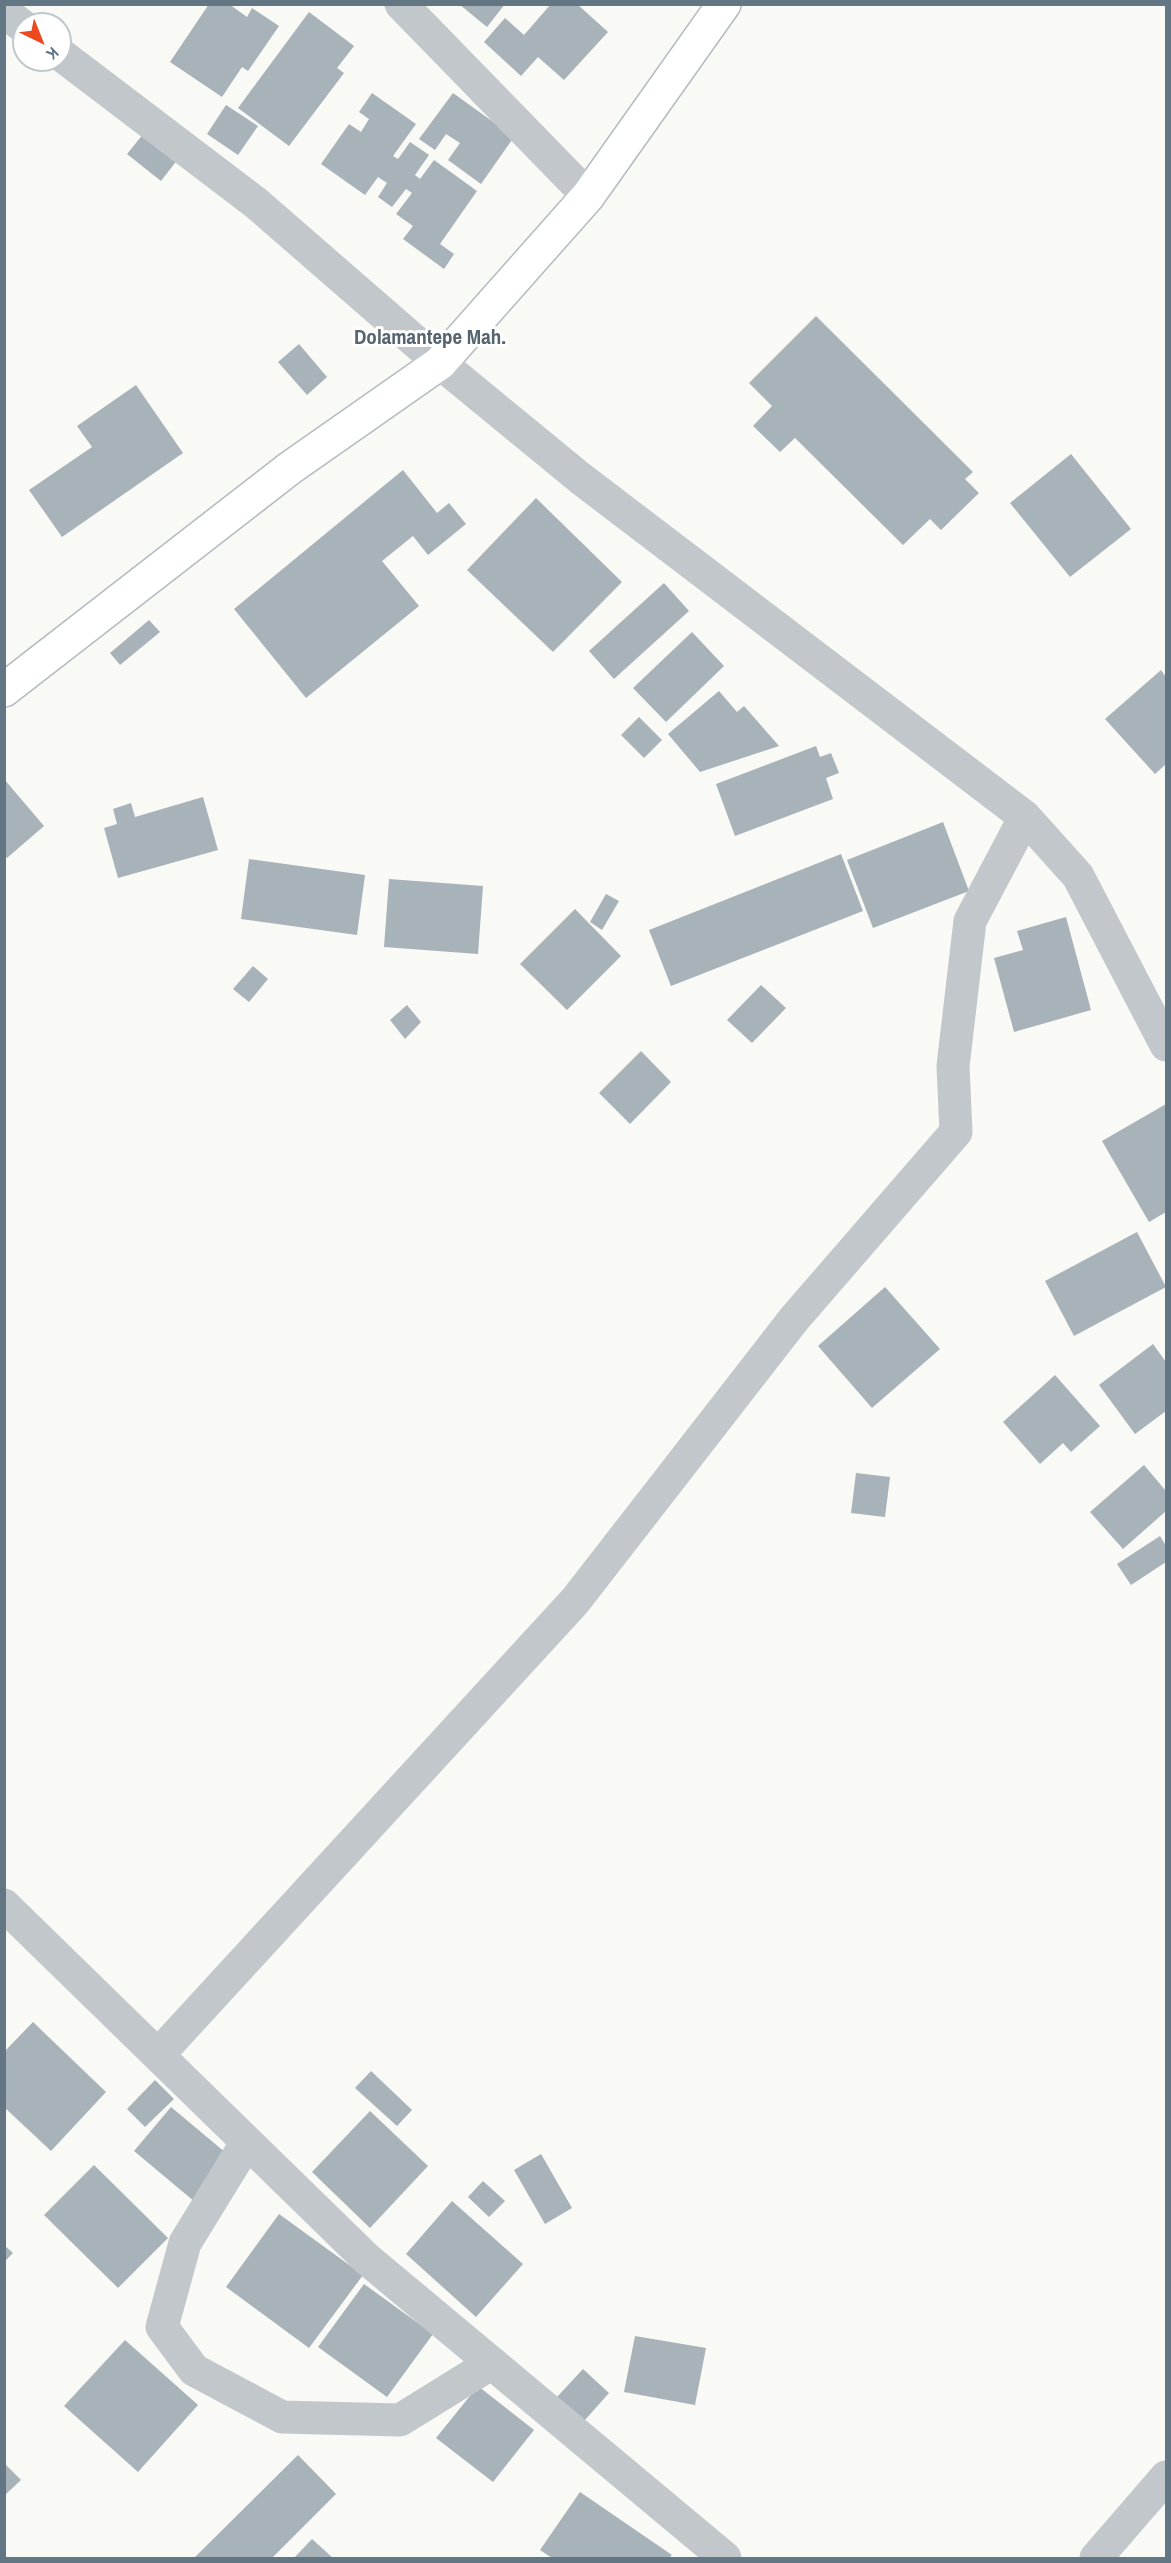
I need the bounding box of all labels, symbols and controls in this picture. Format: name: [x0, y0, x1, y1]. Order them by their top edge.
north arrow: [12, 12, 72, 72]
text: K: [42, 42, 64, 65]
district label: Dolamantepe Mah.: [354, 325, 506, 351]

